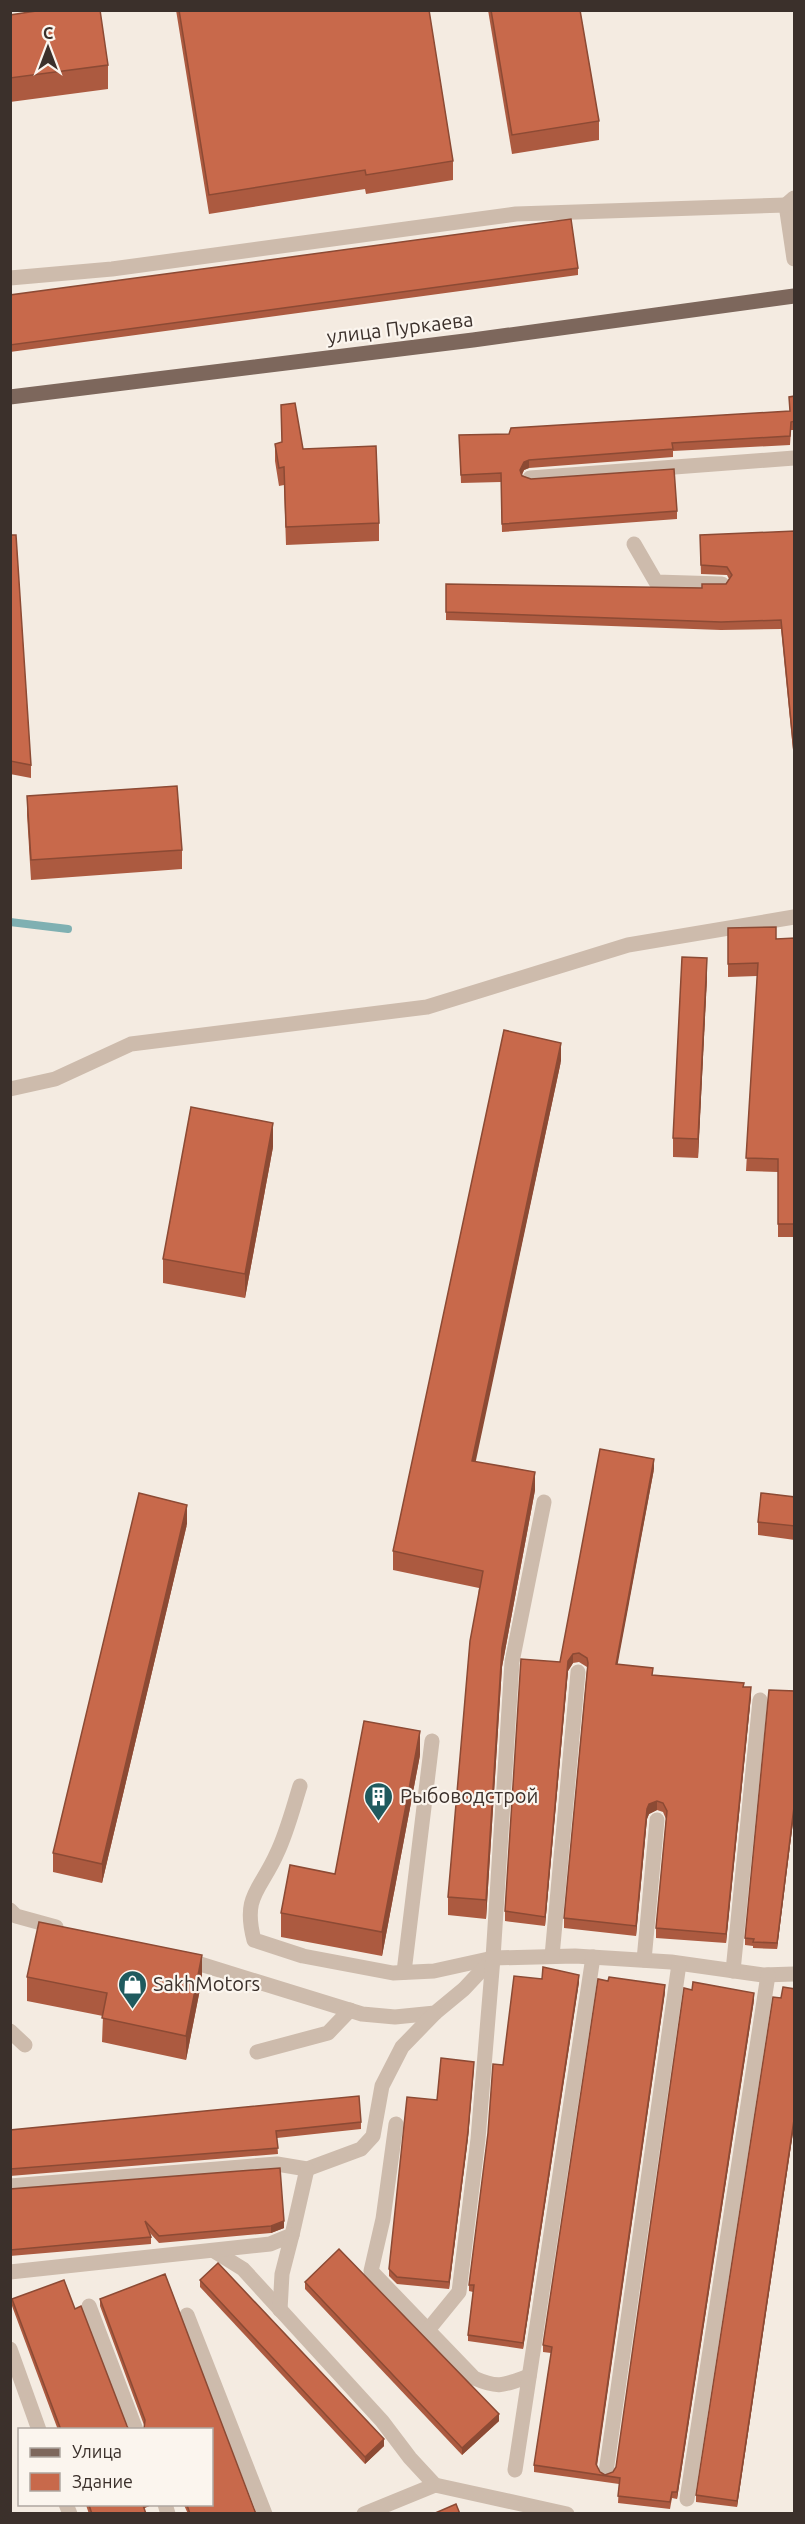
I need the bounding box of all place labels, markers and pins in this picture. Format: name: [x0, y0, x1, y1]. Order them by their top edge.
building icon: Рыбоводстрой: [363, 1780, 395, 1822]
place label: Рыбоводстрой: [400, 1784, 538, 1807]
shop icon: SakhMotors: [116, 1968, 148, 2010]
place label: SakhMotors: [153, 1972, 260, 1995]

